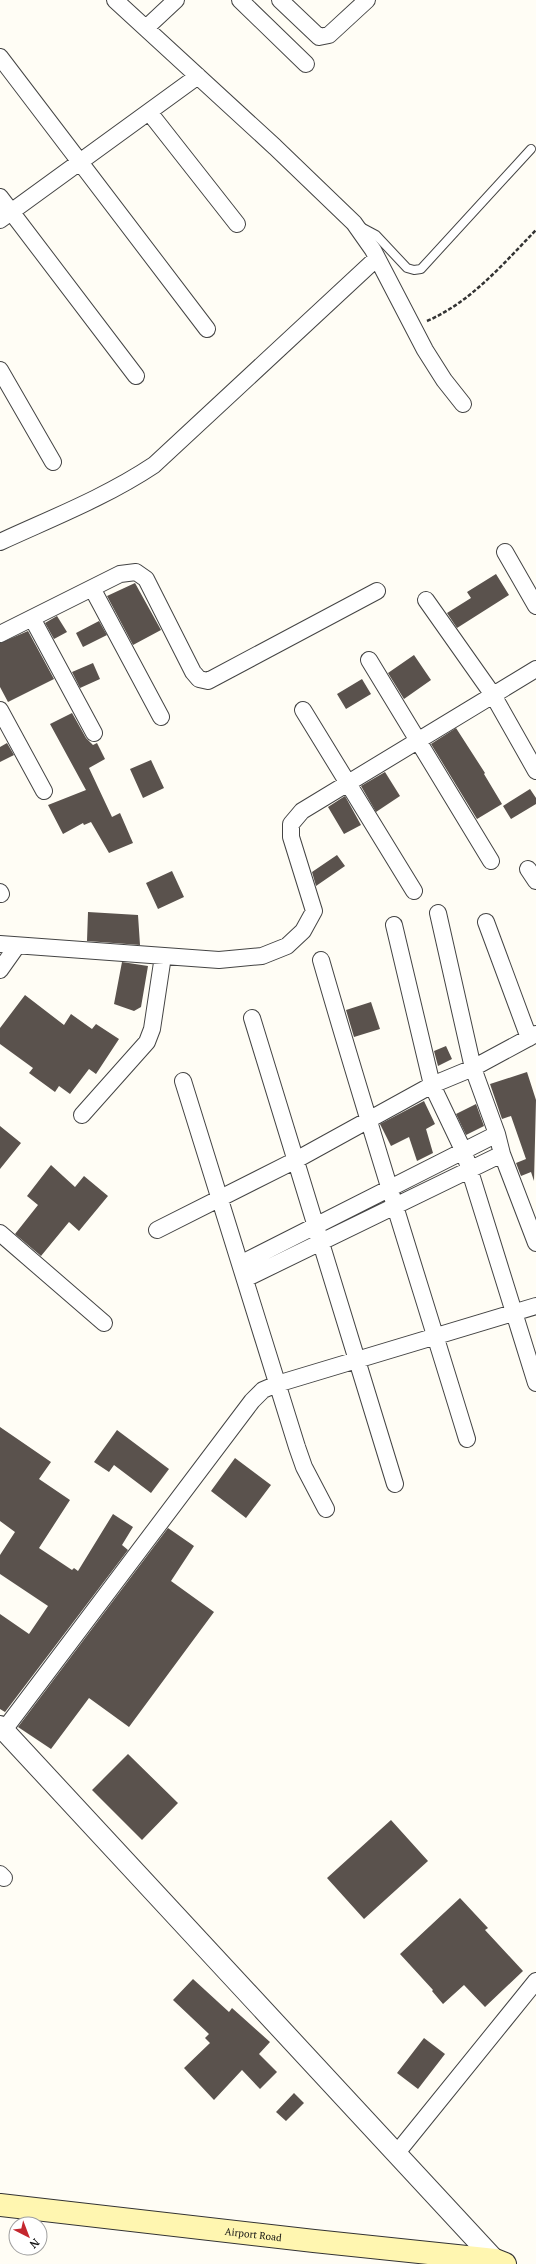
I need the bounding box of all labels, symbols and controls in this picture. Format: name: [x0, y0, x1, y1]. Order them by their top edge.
north arrow: [8, 2216, 48, 2256]
street label: Airport Road: [224, 2225, 283, 2244]
text: N: [26, 2235, 42, 2252]

